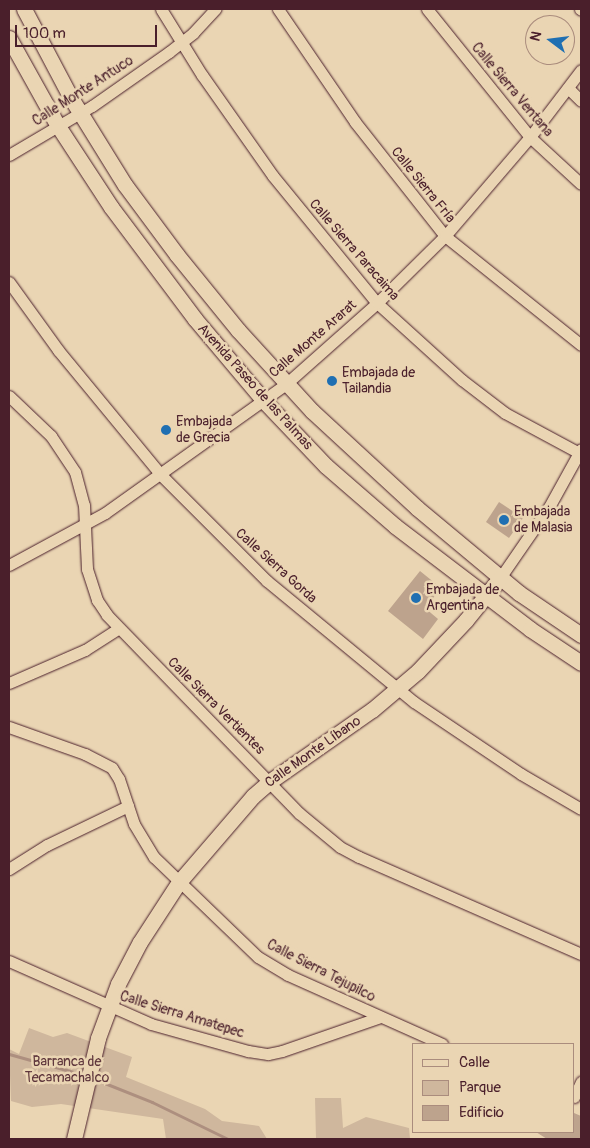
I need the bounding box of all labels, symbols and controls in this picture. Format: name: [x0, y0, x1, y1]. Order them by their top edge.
scale bar: [18, 15, 160, 47]
north arrow: [525, 15, 575, 65]
text: 100 m: [23, 24, 66, 43]
text: N: [527, 29, 545, 43]
street label: Calle Sierra Ventana: [468, 39, 556, 141]
street label: Calle Monte Antuco: [29, 52, 137, 130]
street label: Calle Sierra Fría: [387, 144, 459, 226]
street label: Calle Sierra Paracaima: [305, 196, 403, 304]
street label: Calle Monte Ararat: [266, 297, 360, 381]
street label: Avenida Paseo de las Palmas: [194, 321, 316, 453]
place label: Embajada de Tailandia: [342, 365, 415, 398]
marker: Embajada de Tailandia: [326, 375, 338, 387]
place label: Embajada de Grecia: [176, 414, 232, 447]
marker: Embajada de Grecia: [160, 424, 172, 436]
place label: Embajada de Malasia: [514, 504, 573, 536]
marker: Embajada de Malasia: [498, 514, 510, 526]
street label: Calle Sierra Gorda: [232, 525, 320, 607]
place label: Embajada de Argentina: [426, 582, 499, 614]
marker: Embajada de Argentina: [410, 592, 422, 604]
street label: Calle Sierra Vertientes: [164, 654, 268, 758]
street label: Calle Monte Líbano: [262, 713, 364, 791]
street label: Calle Sierra Tejupilco: [264, 936, 378, 1006]
street label: Calle Sierra Amatepec: [118, 988, 246, 1042]
legend: [412, 1043, 575, 1133]
text: Calle: [459, 1053, 490, 1072]
park label: Barranca de Tecamachalco: [25, 1054, 109, 1086]
text: Parque: [459, 1078, 501, 1097]
text: Edificio: [459, 1103, 504, 1122]

